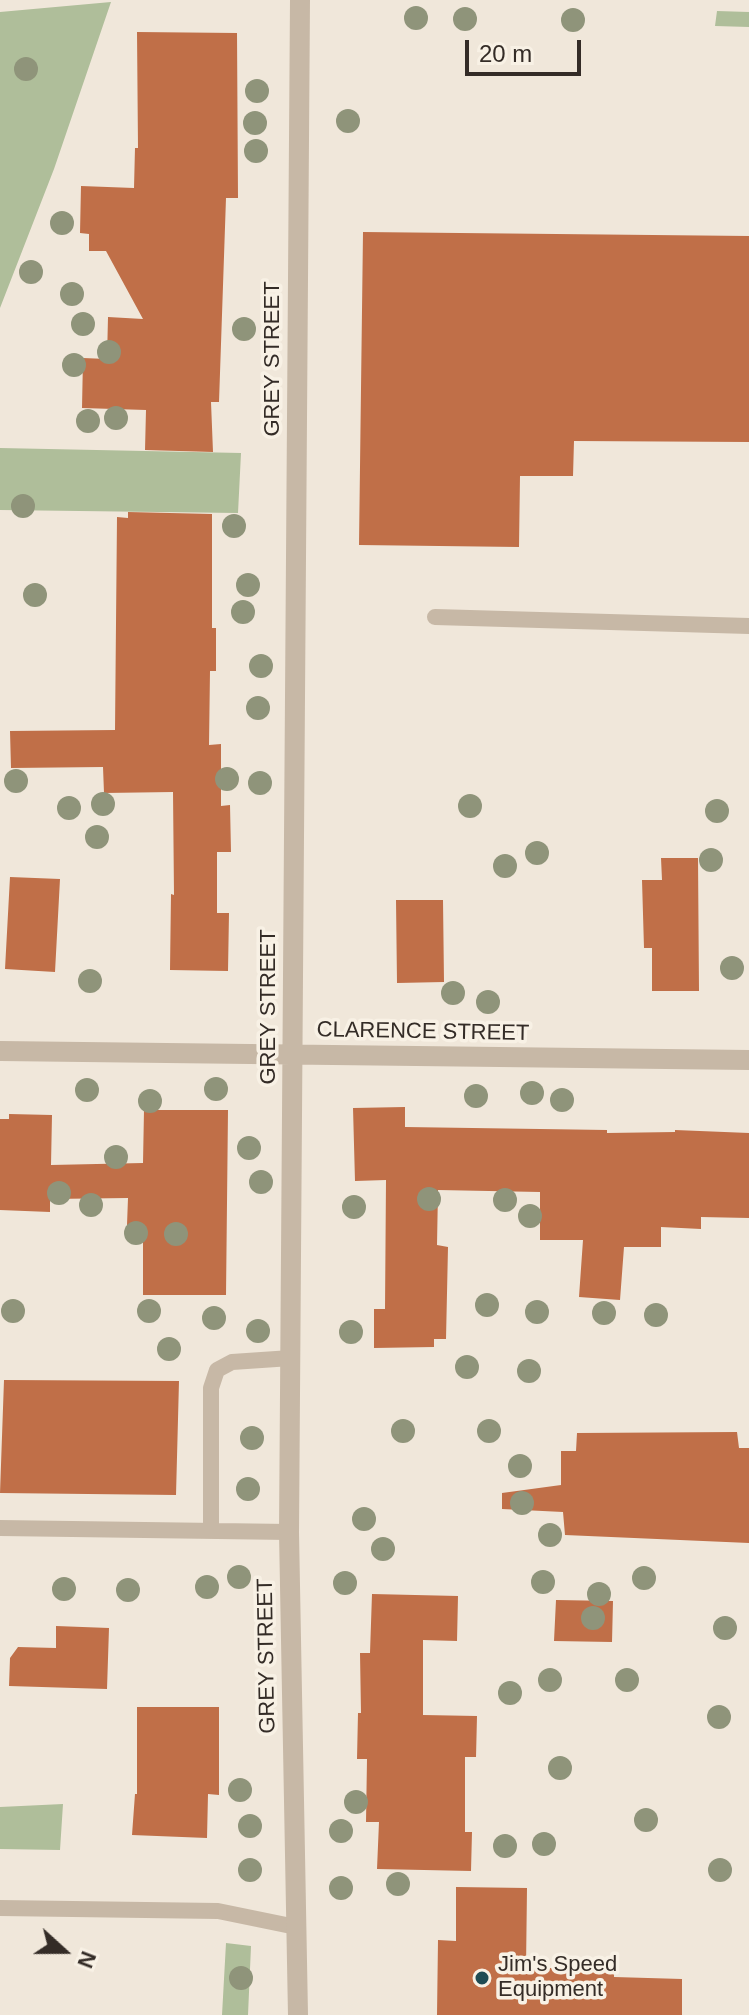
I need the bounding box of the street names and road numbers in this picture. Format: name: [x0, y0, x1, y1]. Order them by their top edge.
street label: GREY STREET: [260, 281, 286, 437]
street label: GREY STREET: [256, 929, 282, 1085]
street label: CLARENCE STREET: [316, 1017, 530, 1047]
street label: GREY STREET: [252, 1578, 282, 1734]

